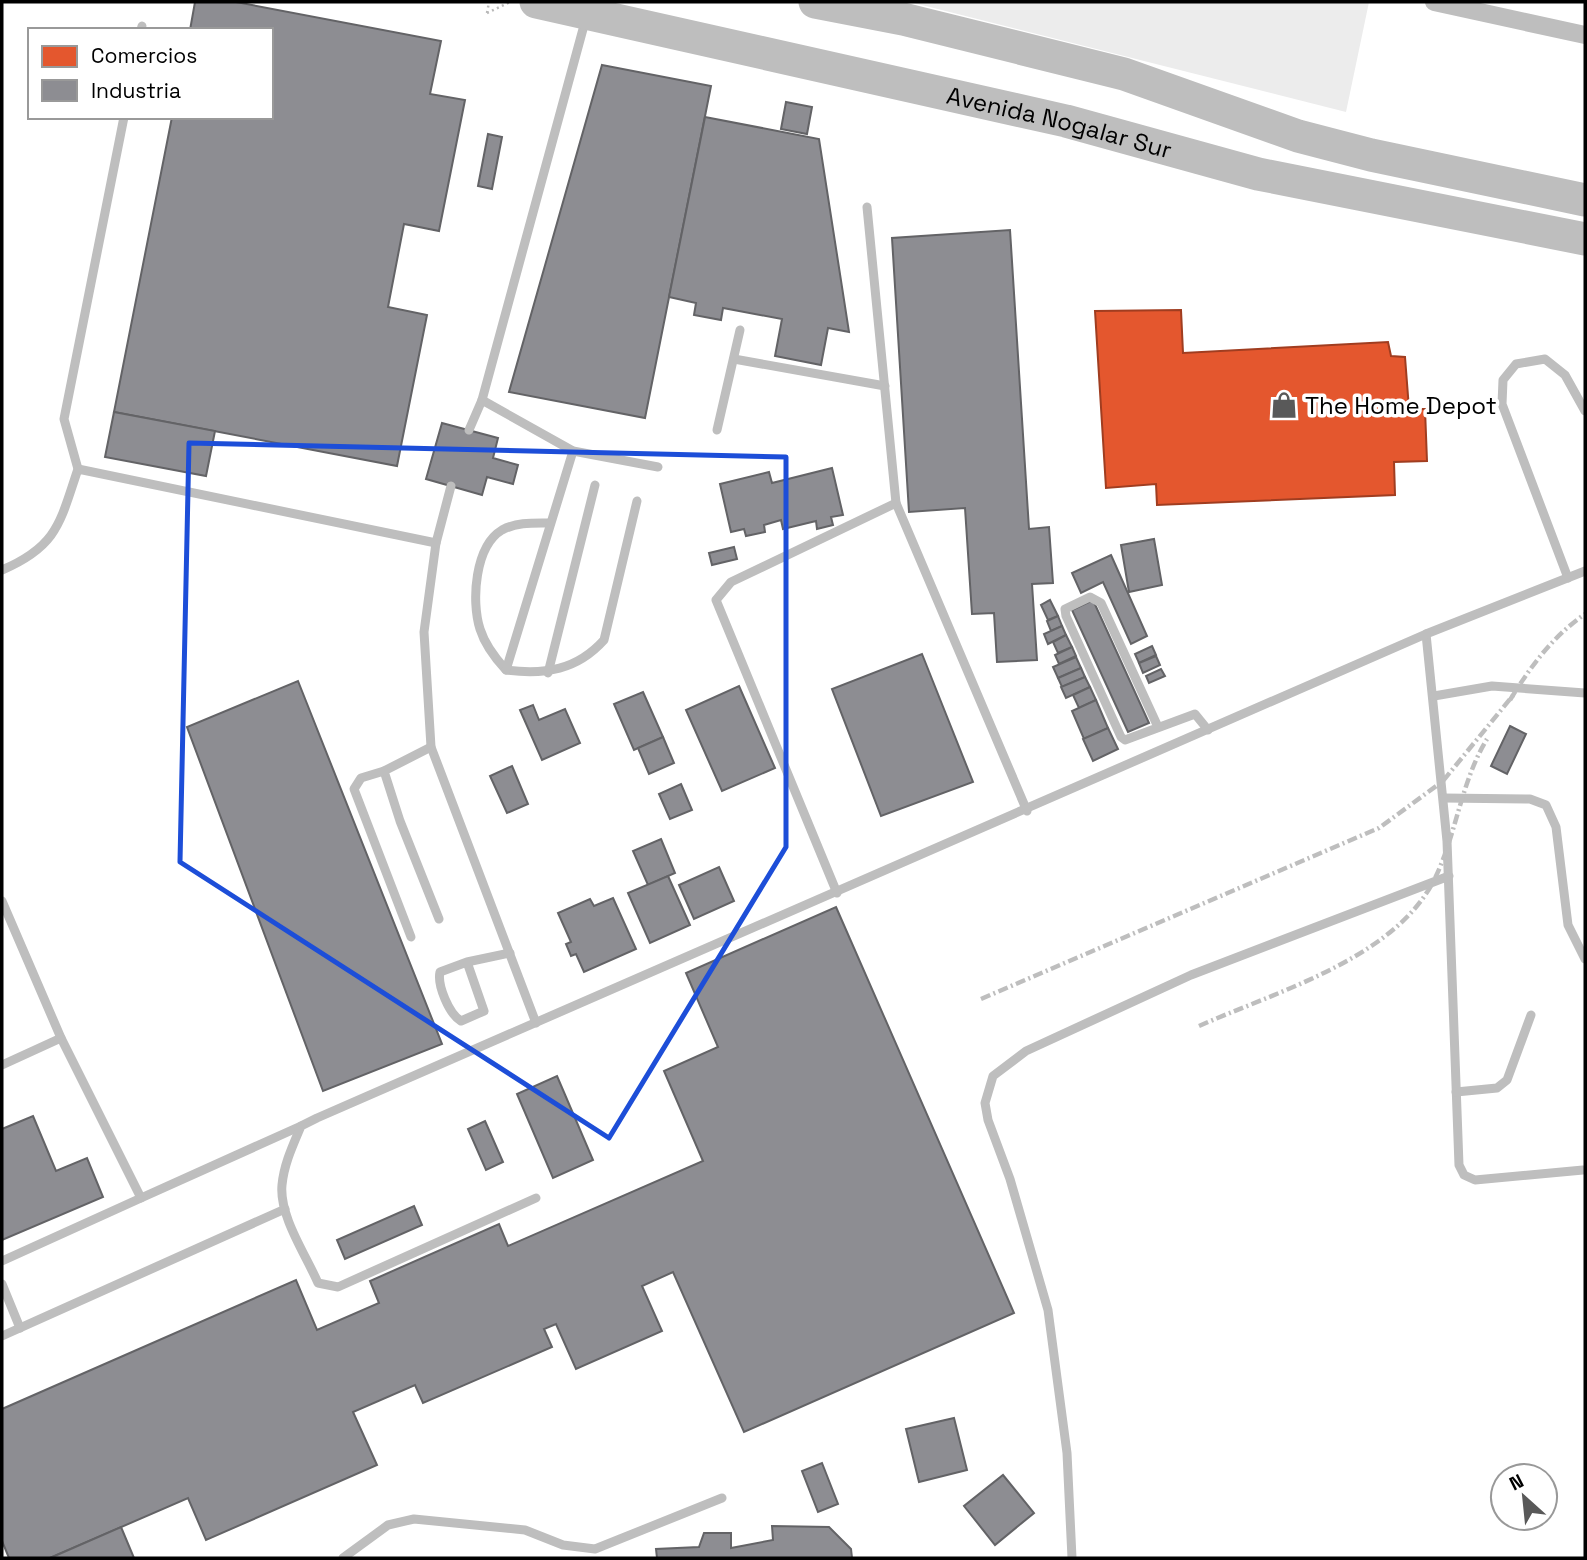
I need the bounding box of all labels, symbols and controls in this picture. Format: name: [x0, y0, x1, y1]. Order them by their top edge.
legend: [28, 28, 273, 119]
text: Comercios: [91, 42, 197, 69]
text: Industria: [91, 77, 181, 104]
street label: Avenida Nogalar Sur: [944, 79, 1175, 165]
shop icon: The Home Depot: [1269, 390, 1299, 420]
place label: The Home Depot: [1305, 390, 1497, 421]
north arrow: [1489, 1462, 1559, 1532]
text: N: [1505, 1468, 1528, 1496]

